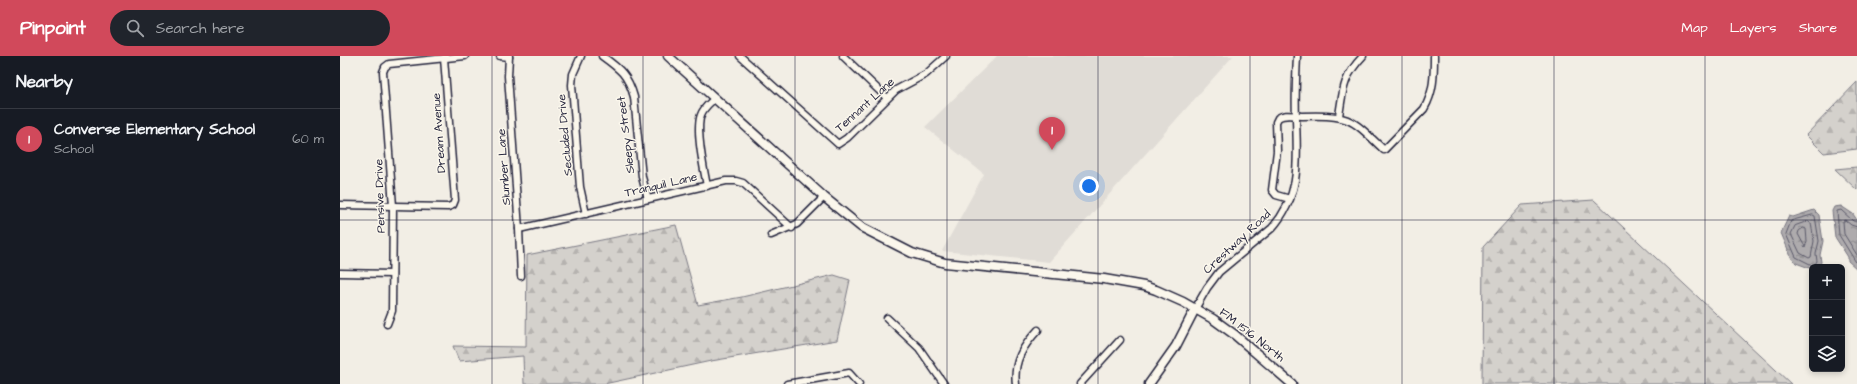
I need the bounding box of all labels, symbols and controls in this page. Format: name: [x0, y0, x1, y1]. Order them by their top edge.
search box: [110, 10, 390, 46]
text: Pinpoint: [20, 15, 86, 42]
icon: search: [124, 17, 146, 39]
text: Search here: [156, 18, 244, 39]
text: Map: [1681, 18, 1708, 38]
text: Layers: [1730, 18, 1777, 38]
text: Share: [1799, 18, 1837, 38]
text: Nearby: [16, 70, 73, 94]
street label: Tennant Lane: [832, 73, 899, 136]
street label: Dream Avenue: [428, 92, 450, 174]
street label: Secluded Drive: [553, 93, 577, 177]
street label: Sleepy Street: [613, 95, 640, 175]
pin: 1: [1039, 117, 1065, 150]
text: Converse Elementary School: [54, 119, 255, 140]
street label: Slumber Lane: [493, 128, 515, 206]
text: 1: [28, 130, 30, 148]
text: 60 m: [292, 130, 324, 148]
text: School: [54, 140, 94, 158]
street label: Pensive Drive: [370, 158, 390, 233]
street label: Tranquil Lane: [623, 168, 699, 202]
your location: [1079, 176, 1099, 196]
street label: Crestway Road: [1199, 206, 1275, 279]
map controls: [1809, 264, 1845, 372]
button: +: [1809, 264, 1845, 300]
button: −: [1809, 300, 1845, 336]
street label: FM 1516 North: [1216, 304, 1288, 366]
button: layers: [1809, 336, 1845, 372]

